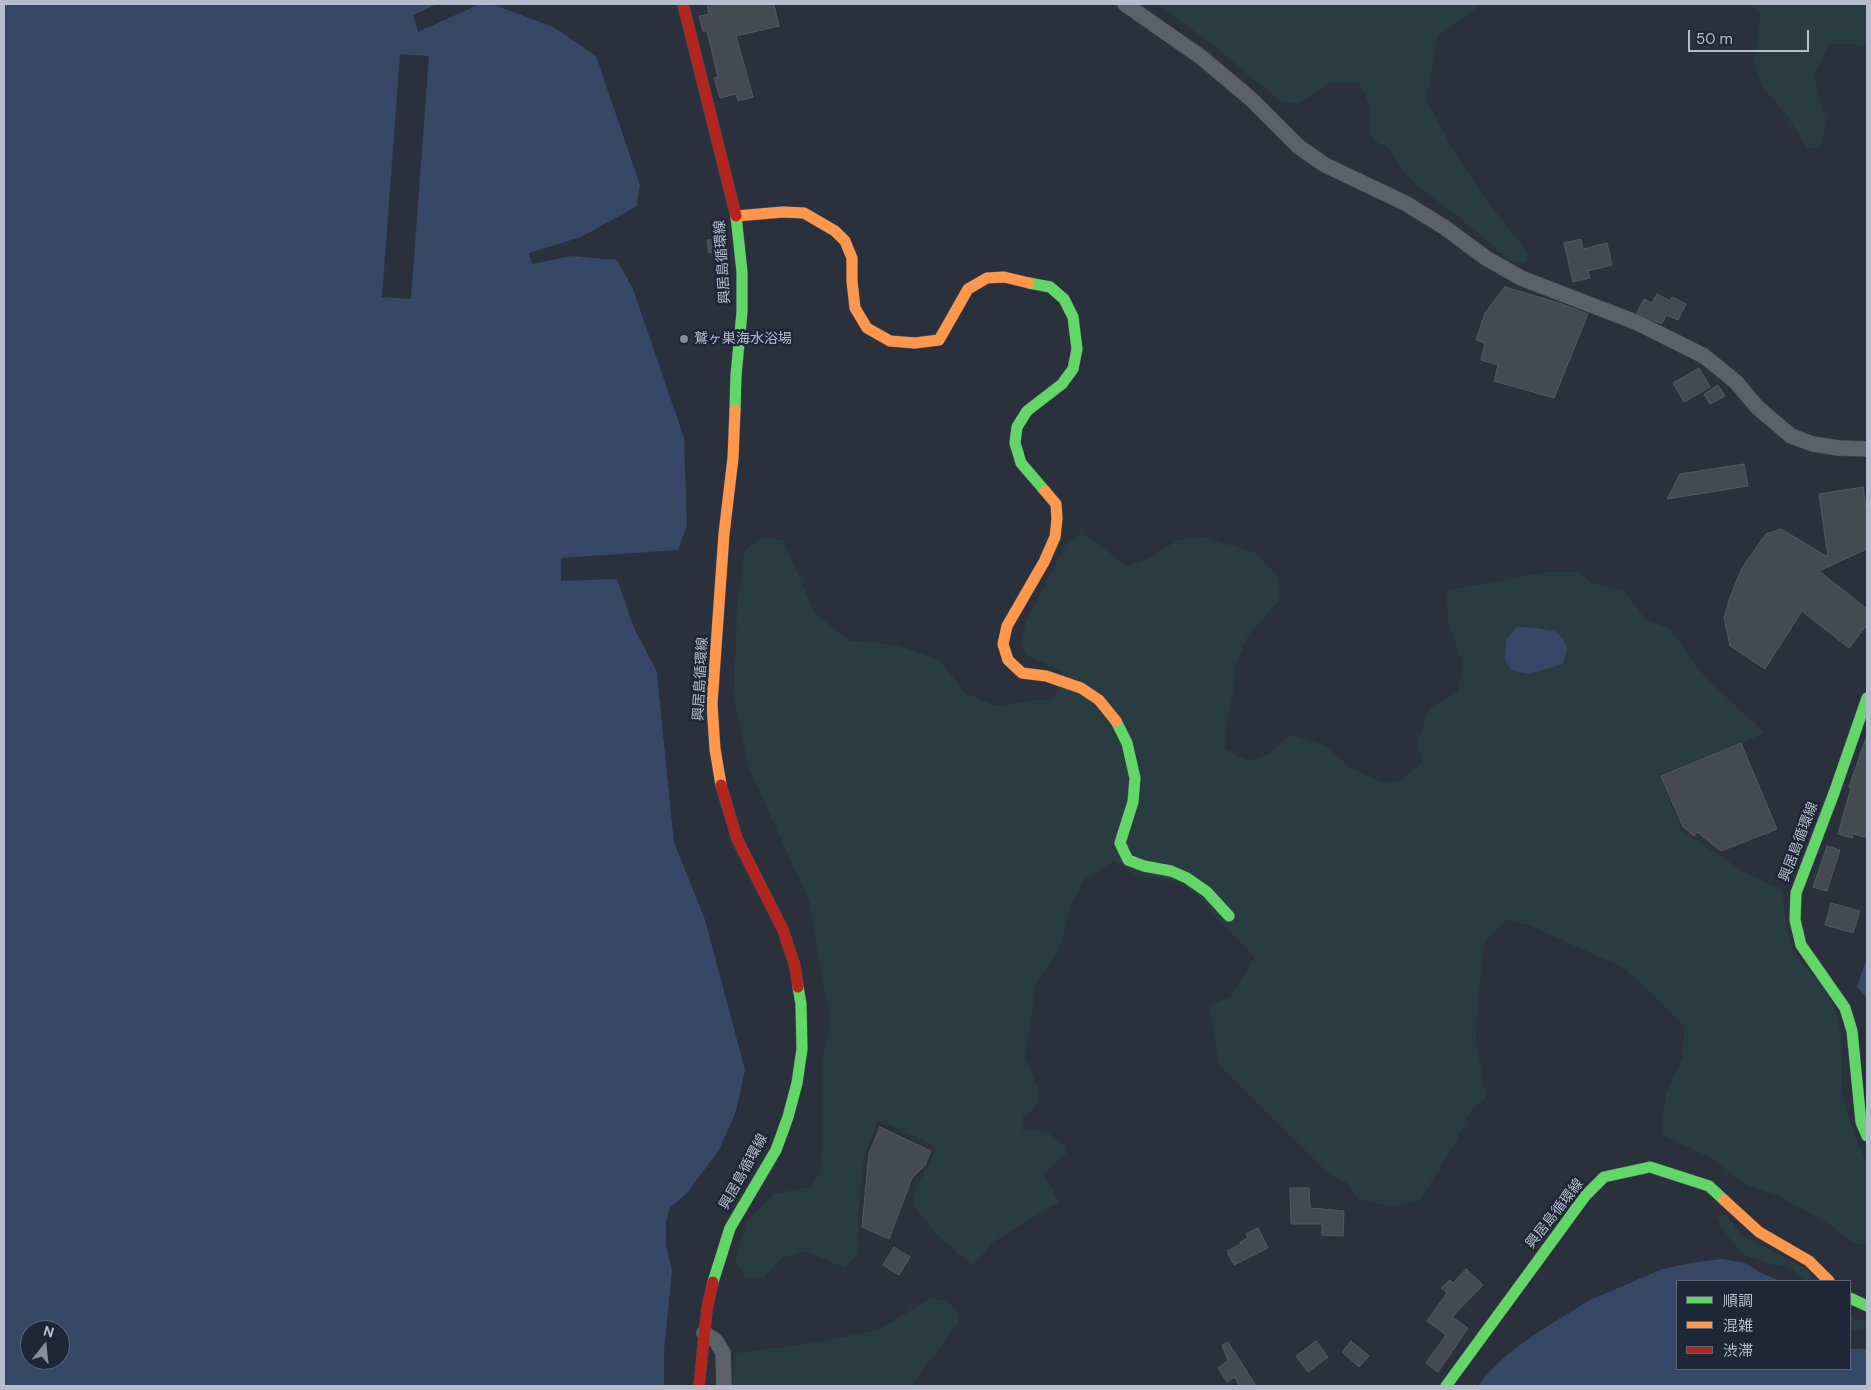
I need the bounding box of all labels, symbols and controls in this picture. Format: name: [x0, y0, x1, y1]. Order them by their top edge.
scale bar: [1691, 20, 1812, 52]
text: 50 m: [1696, 29, 1733, 49]
street label: 興居島循環線: [712, 220, 734, 304]
place label: 鷲ヶ巣海水浴場: [694, 331, 792, 347]
marker: 鷲ヶ巣海水浴場: [678, 333, 690, 345]
street label: 興居島循環線: [690, 637, 712, 721]
street label: 興居島循環線: [1776, 800, 1822, 884]
street label: 興居島循環線: [716, 1131, 772, 1213]
street label: 興居島循環線: [1523, 1176, 1587, 1252]
legend: [1676, 1280, 1851, 1370]
text: 順調: [1723, 1291, 1753, 1311]
text: 混雑: [1723, 1316, 1753, 1336]
north arrow: [20, 1320, 70, 1370]
text: N: [41, 1321, 56, 1342]
text: 渋滞: [1723, 1341, 1753, 1361]

